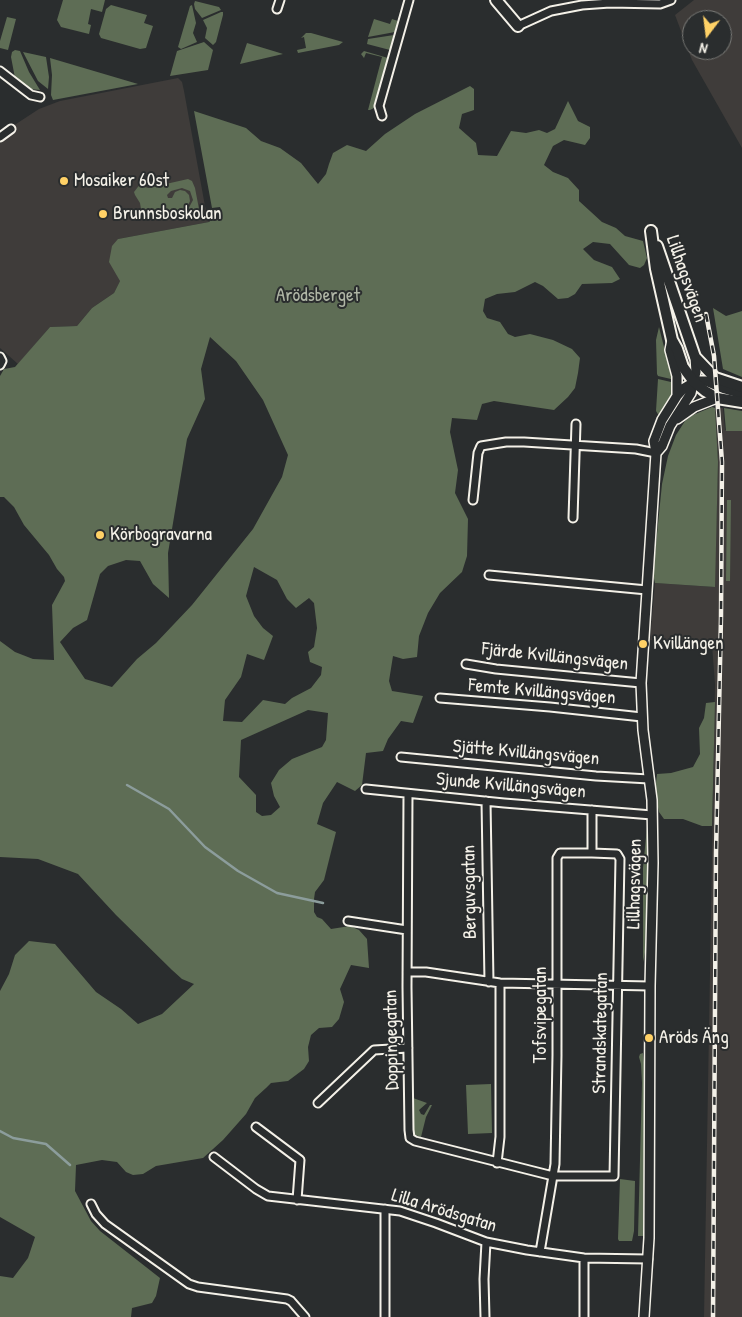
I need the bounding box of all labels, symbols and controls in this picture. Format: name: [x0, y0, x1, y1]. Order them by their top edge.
north arrow: [682, 10, 732, 60]
text: N: [697, 39, 709, 59]
place label: Mosaiker 60st: [74, 170, 169, 192]
marker: Mosaiker 60st: [58, 175, 70, 187]
place label: Brunnsboskolan: [113, 203, 221, 225]
marker: Brunnsboskolan: [97, 208, 109, 220]
street label: Lillhagsvägen: [661, 233, 711, 325]
park label: Arödsberget: [276, 285, 360, 307]
place label: Körbogravarna: [110, 524, 212, 546]
marker: Körbogravarna: [94, 529, 106, 541]
place label: Kvillängen: [653, 633, 724, 655]
street label: Fjärde Kvillängsvägen: [481, 638, 629, 676]
marker: Kvillängen: [637, 638, 649, 650]
street label: Femte Kvillängsvägen: [468, 674, 616, 710]
street label: Sjätte Kvillängsvägen: [452, 735, 600, 771]
street label: Sjunde Kvillängsvägen: [435, 768, 587, 804]
street label: Lillhagsvägen: [623, 839, 647, 929]
street label: Berguvsgatan: [458, 845, 482, 939]
street label: Tofsvipegatan: [530, 967, 552, 1063]
street label: Strandskategatan: [589, 972, 613, 1094]
street label: Doppingegatan: [380, 990, 404, 1090]
place label: Aröds Äng: [659, 1027, 729, 1049]
marker: Aröds Äng: [643, 1032, 655, 1044]
street label: Lilla Arödsgatan: [389, 1184, 499, 1238]

